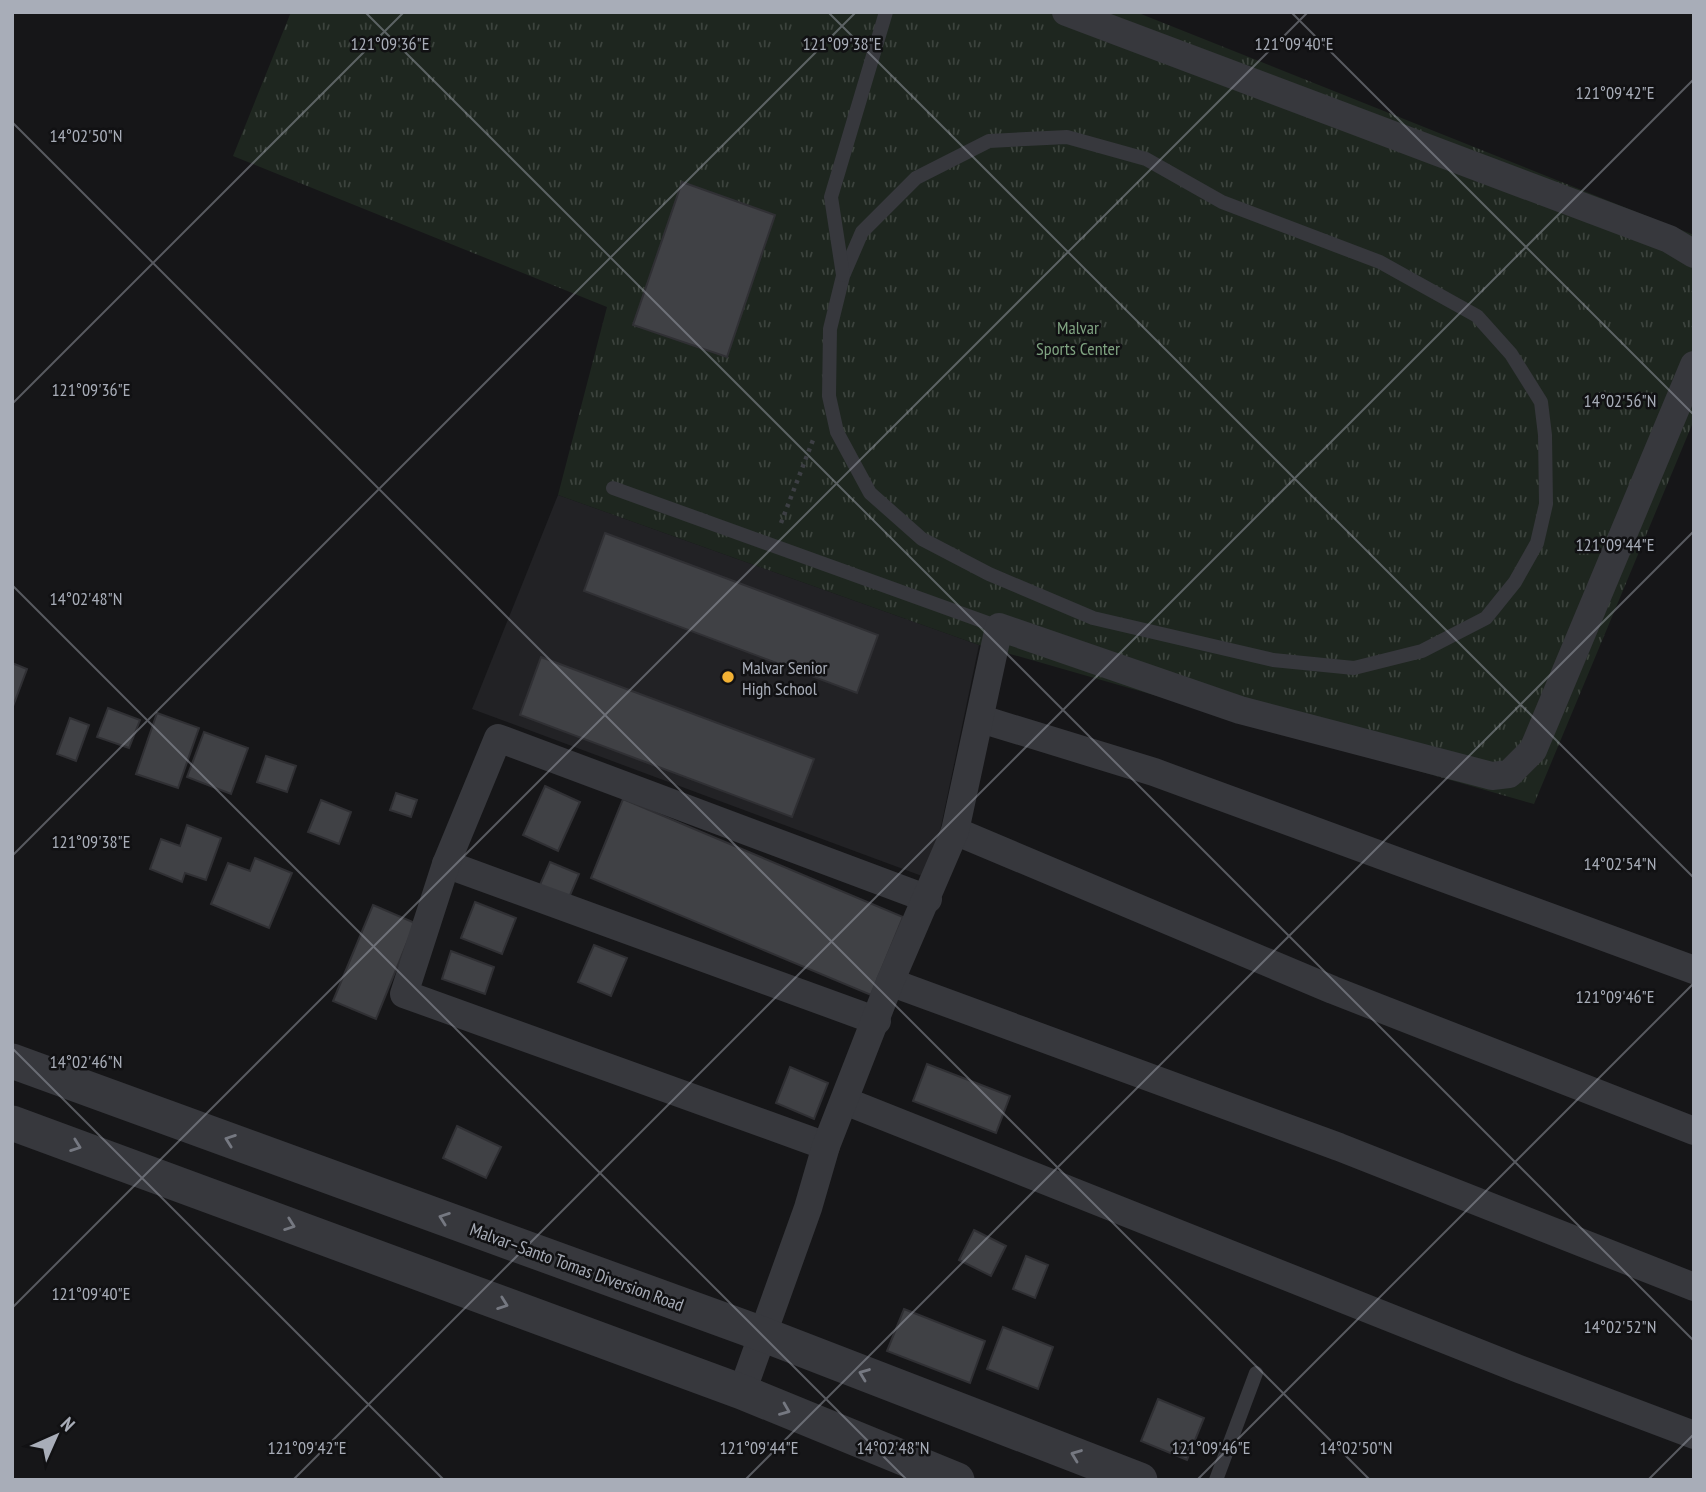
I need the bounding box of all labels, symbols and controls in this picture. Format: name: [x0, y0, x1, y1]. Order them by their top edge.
text: 121°09'36"E: [351, 32, 429, 55]
text: 121°09'38"E: [803, 32, 881, 55]
text: 121°09'40"E: [1255, 32, 1333, 55]
text: 121°09'42"E: [1576, 81, 1654, 104]
text: 14°02'50"N: [50, 124, 122, 147]
park label: Malvar Sports Center: [1036, 316, 1120, 360]
text: 121°09'36"E: [52, 378, 130, 401]
text: 14°02'56"N: [1584, 389, 1656, 412]
text: 121°09'44"E: [1576, 533, 1654, 556]
text: 14°02'48"N: [50, 587, 122, 610]
place label: Malvar Senior High School: [742, 656, 828, 700]
marker: Malvar Senior High School: [720, 669, 736, 685]
text: 121°09'38"E: [52, 830, 130, 853]
text: 14°02'54"N: [1584, 852, 1656, 875]
text: 121°09'46"E: [1576, 985, 1654, 1008]
text: 14°02'46"N: [50, 1050, 122, 1073]
one-way arrow: [224, 1134, 236, 1148]
one-way arrow: [70, 1138, 82, 1152]
one-way arrow: [438, 1212, 450, 1226]
one-way arrow: [283, 1217, 295, 1231]
street label: Malvar–Santo Tomas Diversion Road: [467, 1218, 687, 1316]
text: 121°09'40"E: [52, 1282, 130, 1305]
one-way arrow: [497, 1296, 509, 1310]
text: 14°02'52"N: [1584, 1315, 1656, 1338]
one-way arrow: [858, 1368, 870, 1382]
north arrow: [21, 1401, 91, 1471]
one-way arrow: [778, 1401, 790, 1415]
text: N: [56, 1412, 80, 1436]
text: 121°09'42"E: [268, 1436, 346, 1459]
text: 121°09'44"E: [720, 1436, 798, 1459]
text: 14°02'48"N: [857, 1436, 929, 1459]
text: 121°09'46"E: [1172, 1436, 1250, 1459]
text: 14°02'50"N: [1320, 1436, 1392, 1459]
one-way arrow: [1071, 1450, 1083, 1464]

